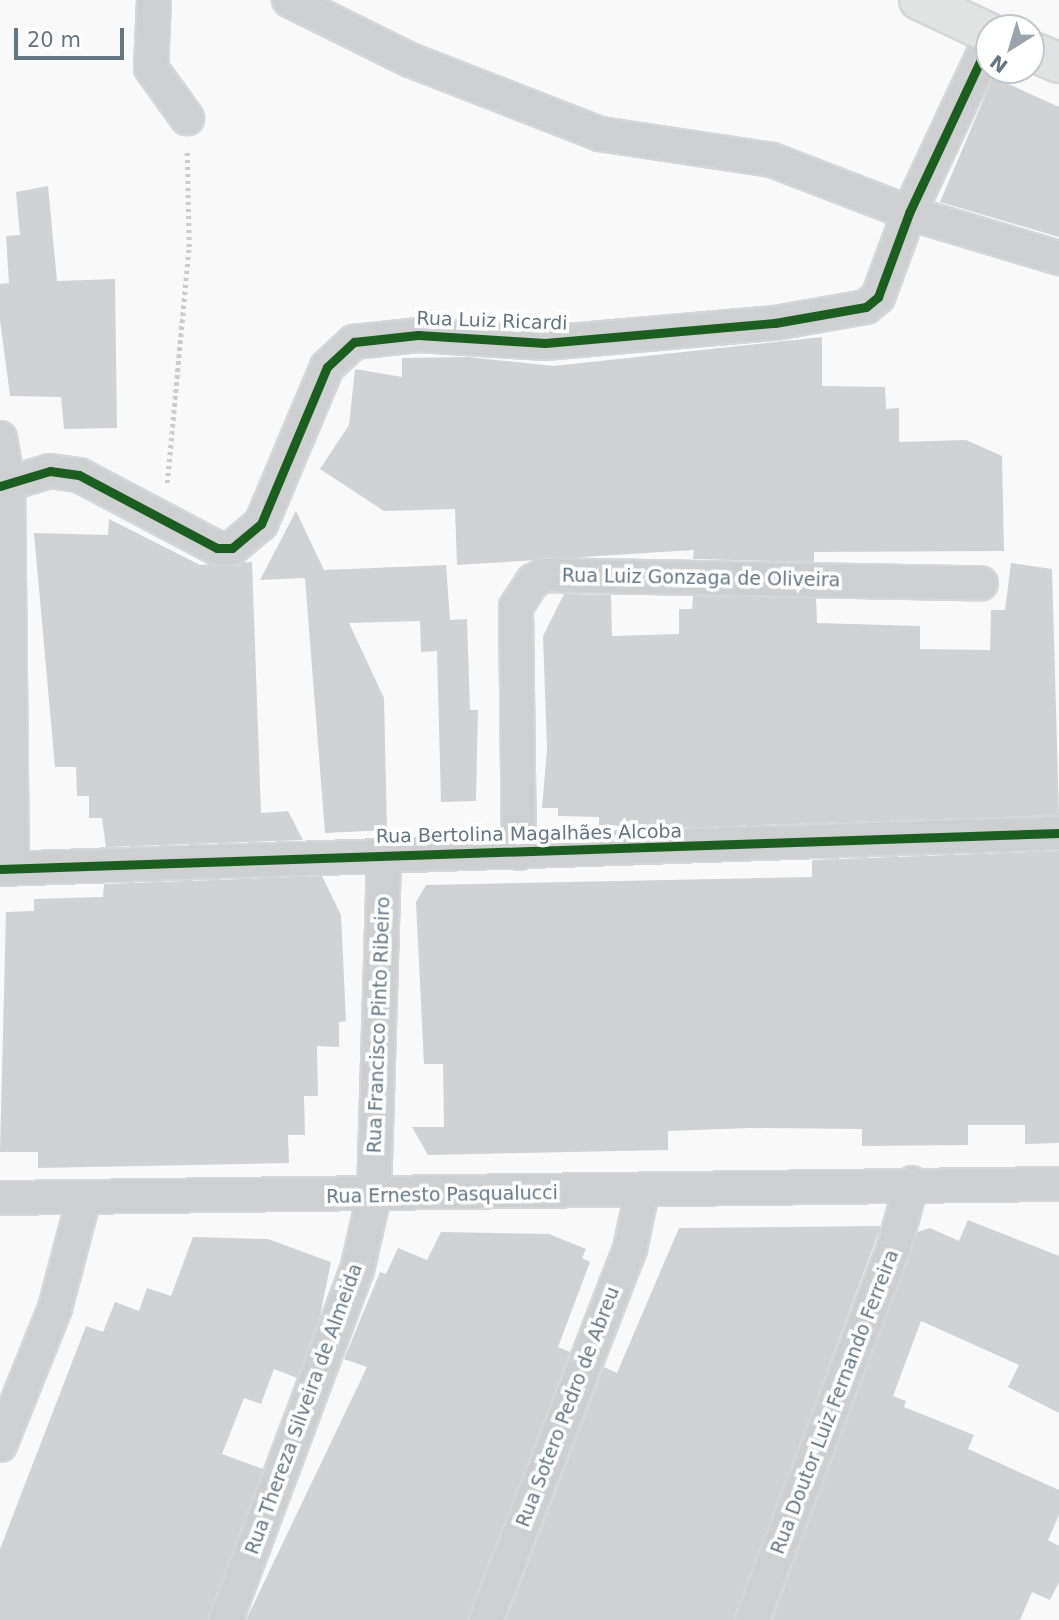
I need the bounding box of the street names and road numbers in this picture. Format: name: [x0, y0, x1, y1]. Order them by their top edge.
street label: Rua Luiz Ricardi: [416, 307, 568, 335]
street label: Rua Luiz Gonzaga de Oliveira: [562, 564, 840, 592]
street label: Rua Bertolina Magalhães Alcoba: [376, 820, 682, 848]
street label: Rua Francisco Pinto Ribeiro: [363, 896, 395, 1154]
street label: Rua Ernesto Pasqualucci: [326, 1182, 558, 1208]
street label: Rua Doutor Luiz Fernando Ferreira: [766, 1247, 904, 1557]
street label: Rua Thereza Silveira de Almeida: [241, 1261, 367, 1557]
street label: Rua Sotero Pedro de Abreu: [512, 1284, 624, 1530]

